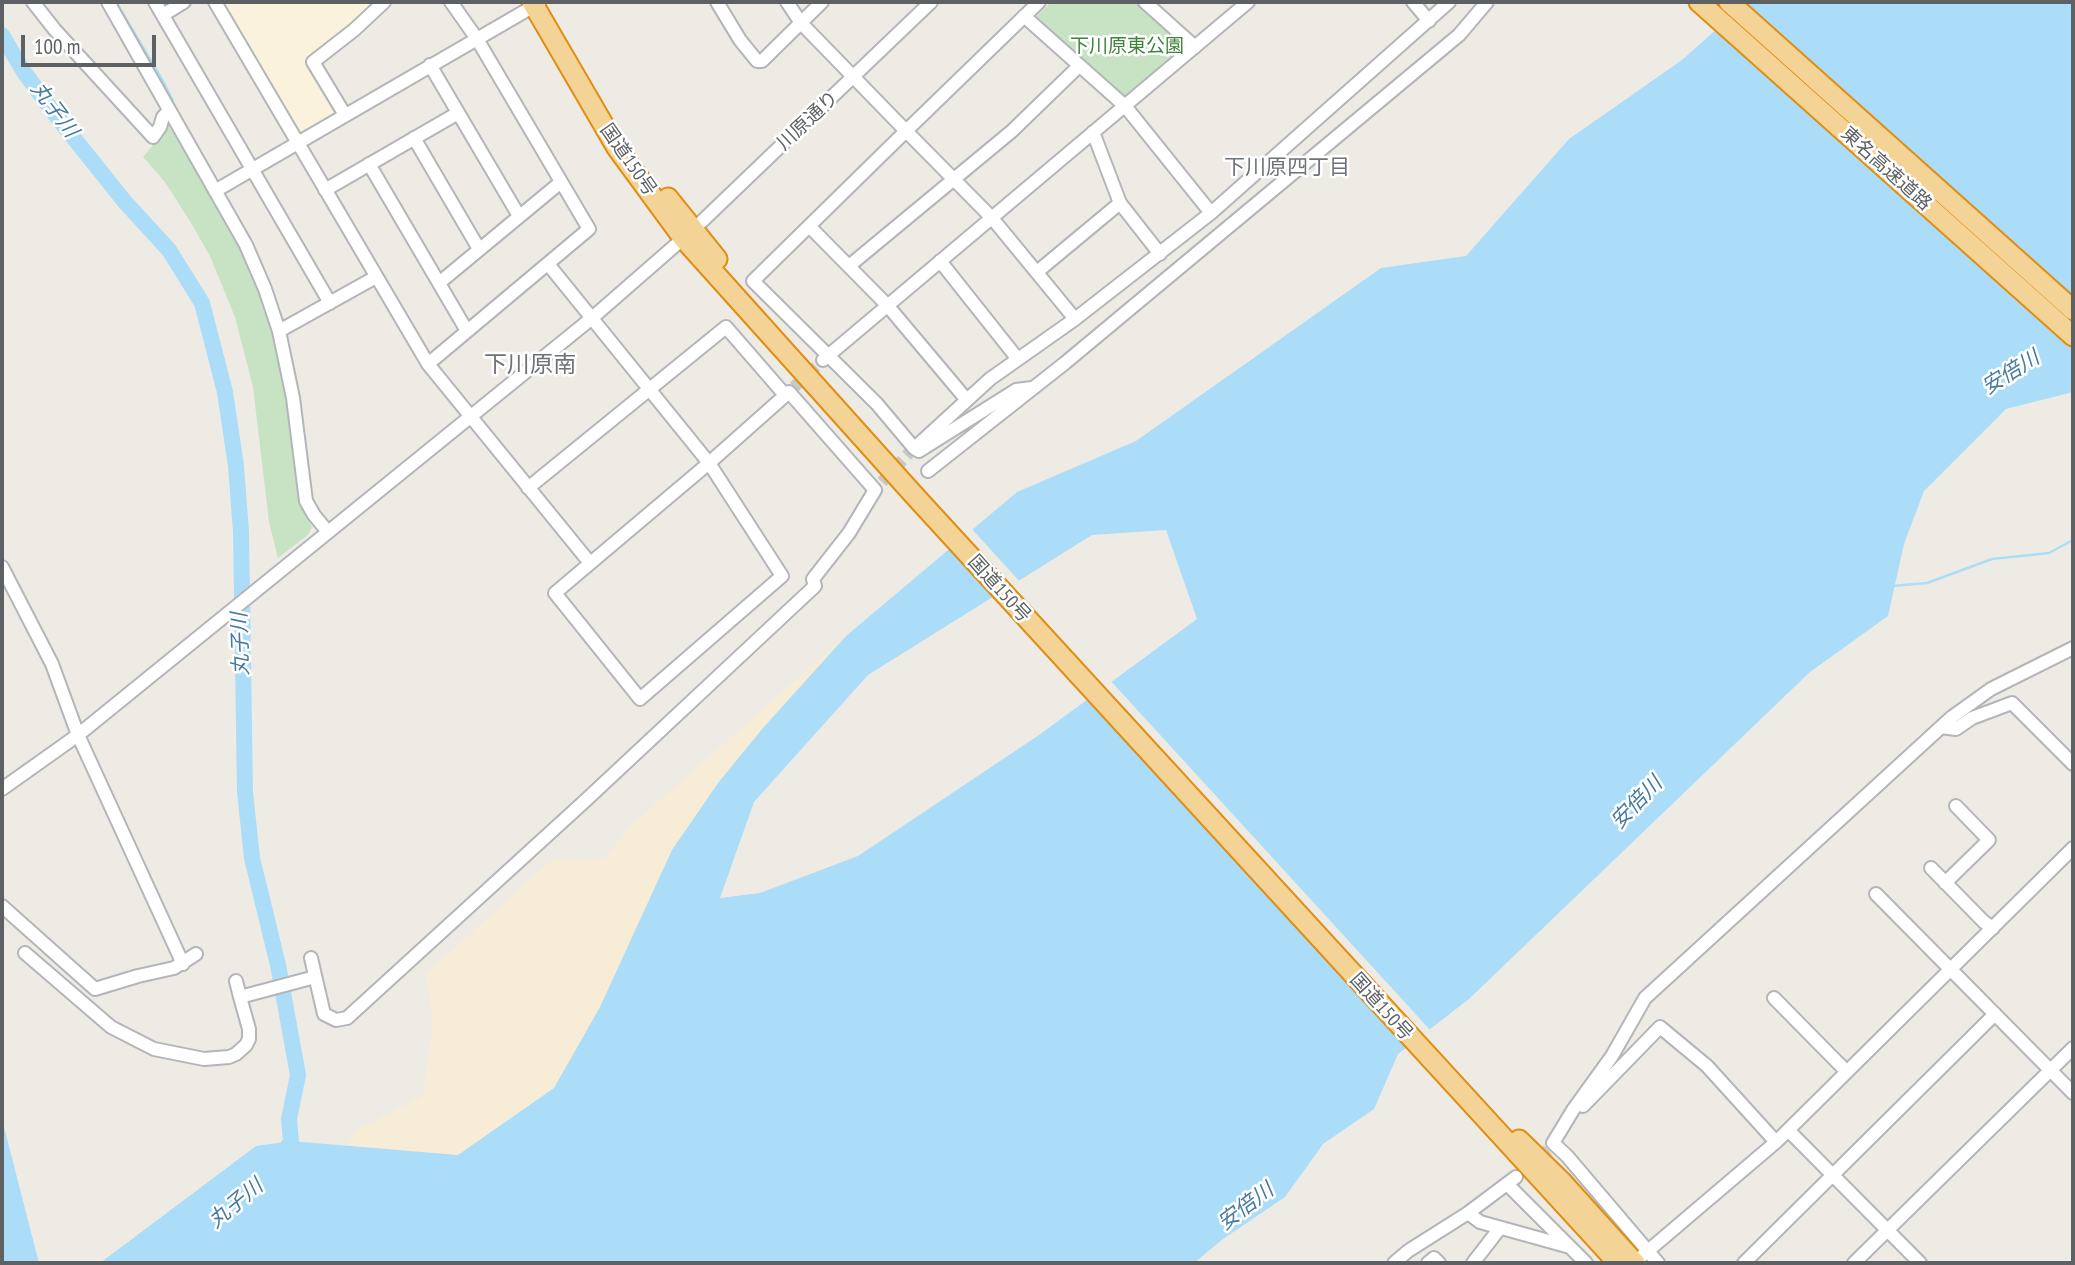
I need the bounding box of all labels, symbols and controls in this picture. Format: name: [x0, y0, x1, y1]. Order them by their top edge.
scale bar: [24, 21, 159, 65]
text: 100 m: [34, 33, 80, 60]
park label: 下川原東公園: [1070, 36, 1184, 58]
water label: 丸子川: [25, 77, 83, 143]
street label: 川原通り: [772, 87, 844, 155]
street label: 国道150号: [595, 120, 661, 200]
street label: 東名高速道路: [1836, 122, 1936, 216]
district label: 下川原四丁目: [1224, 155, 1350, 181]
water label: 安倍川: [1978, 346, 2044, 400]
district label: 下川原南: [484, 351, 576, 379]
street label: 国道150号: [963, 551, 1035, 627]
water label: 丸子川: [227, 612, 255, 676]
water label: 安倍川: [1606, 772, 1668, 834]
street label: 国道150号: [1345, 969, 1417, 1045]
water label: 丸子川: [204, 1174, 268, 1234]
water label: 安倍川: [1213, 1178, 1279, 1236]

